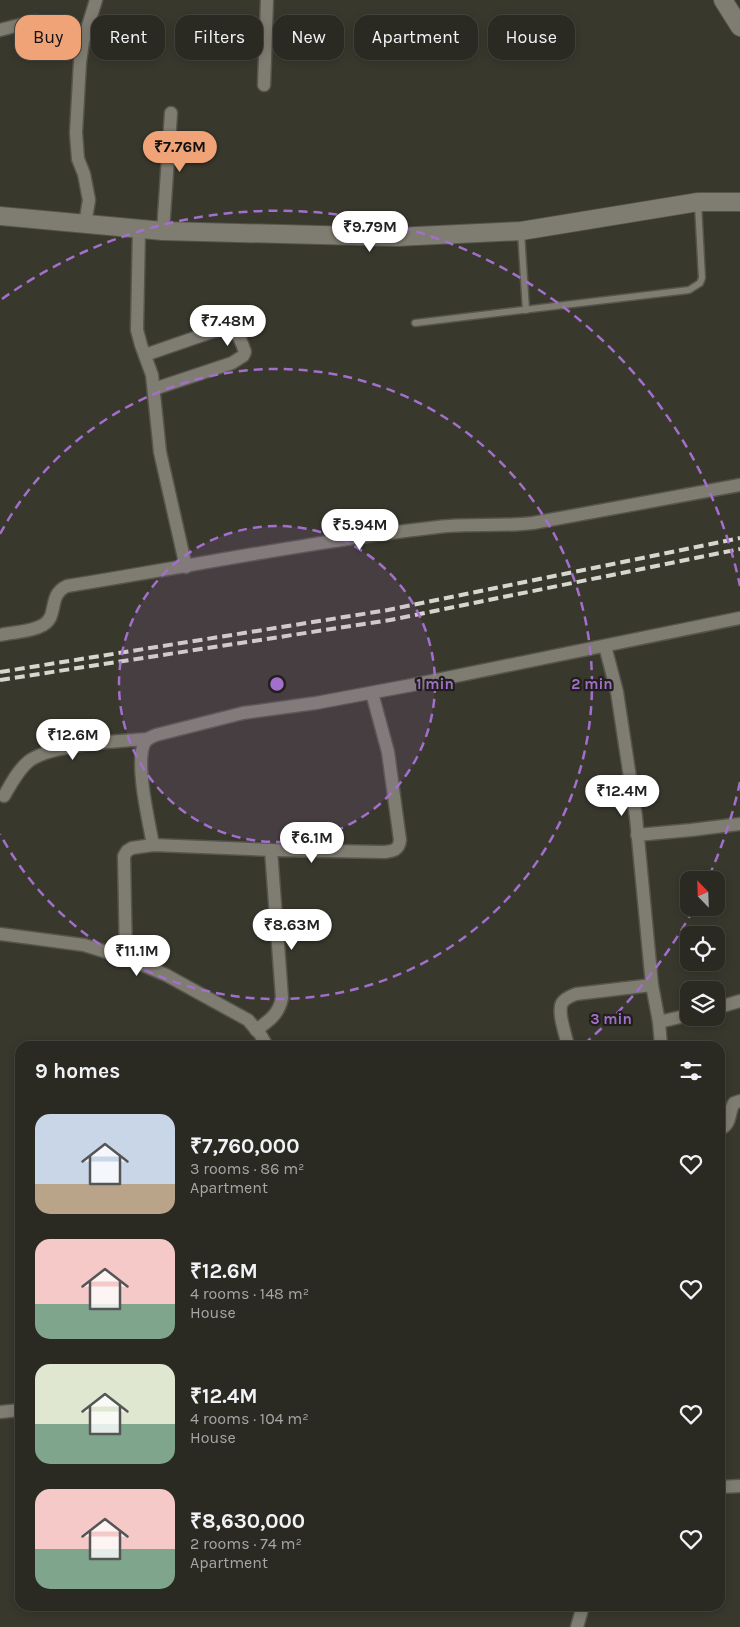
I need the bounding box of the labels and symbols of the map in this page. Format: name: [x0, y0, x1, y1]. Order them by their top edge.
pin: ₹7.76M: [139, 130, 221, 173]
pin: ₹9.79M: [329, 210, 411, 253]
pin: ₹7.48M: [187, 304, 269, 347]
pin: ₹5.94M: [319, 508, 401, 551]
centre of rings: [268, 675, 286, 693]
text: 1 min: [416, 675, 454, 693]
text: 2 min: [571, 675, 613, 693]
pin: ₹12.6M: [32, 718, 114, 761]
pin: ₹12.4M: [581, 774, 663, 817]
pin: ₹6.1M: [277, 822, 347, 864]
north arrow: [680, 871, 725, 916]
pin: ₹8.63M: [251, 908, 333, 951]
pin: ₹11.1M: [96, 934, 178, 977]
text: 3 min: [590, 1010, 632, 1028]

